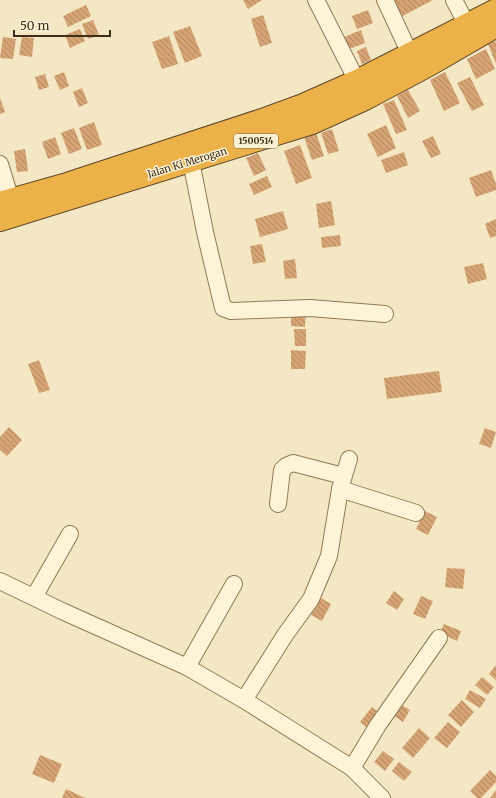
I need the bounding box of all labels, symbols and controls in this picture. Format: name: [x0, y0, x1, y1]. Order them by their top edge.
scale bar: [14, 12, 110, 38]
text: 50 m: [20, 18, 49, 33]
road number: 1500514: [234, 134, 278, 148]
street label: Jalan Ki Merogan: [145, 144, 229, 181]

